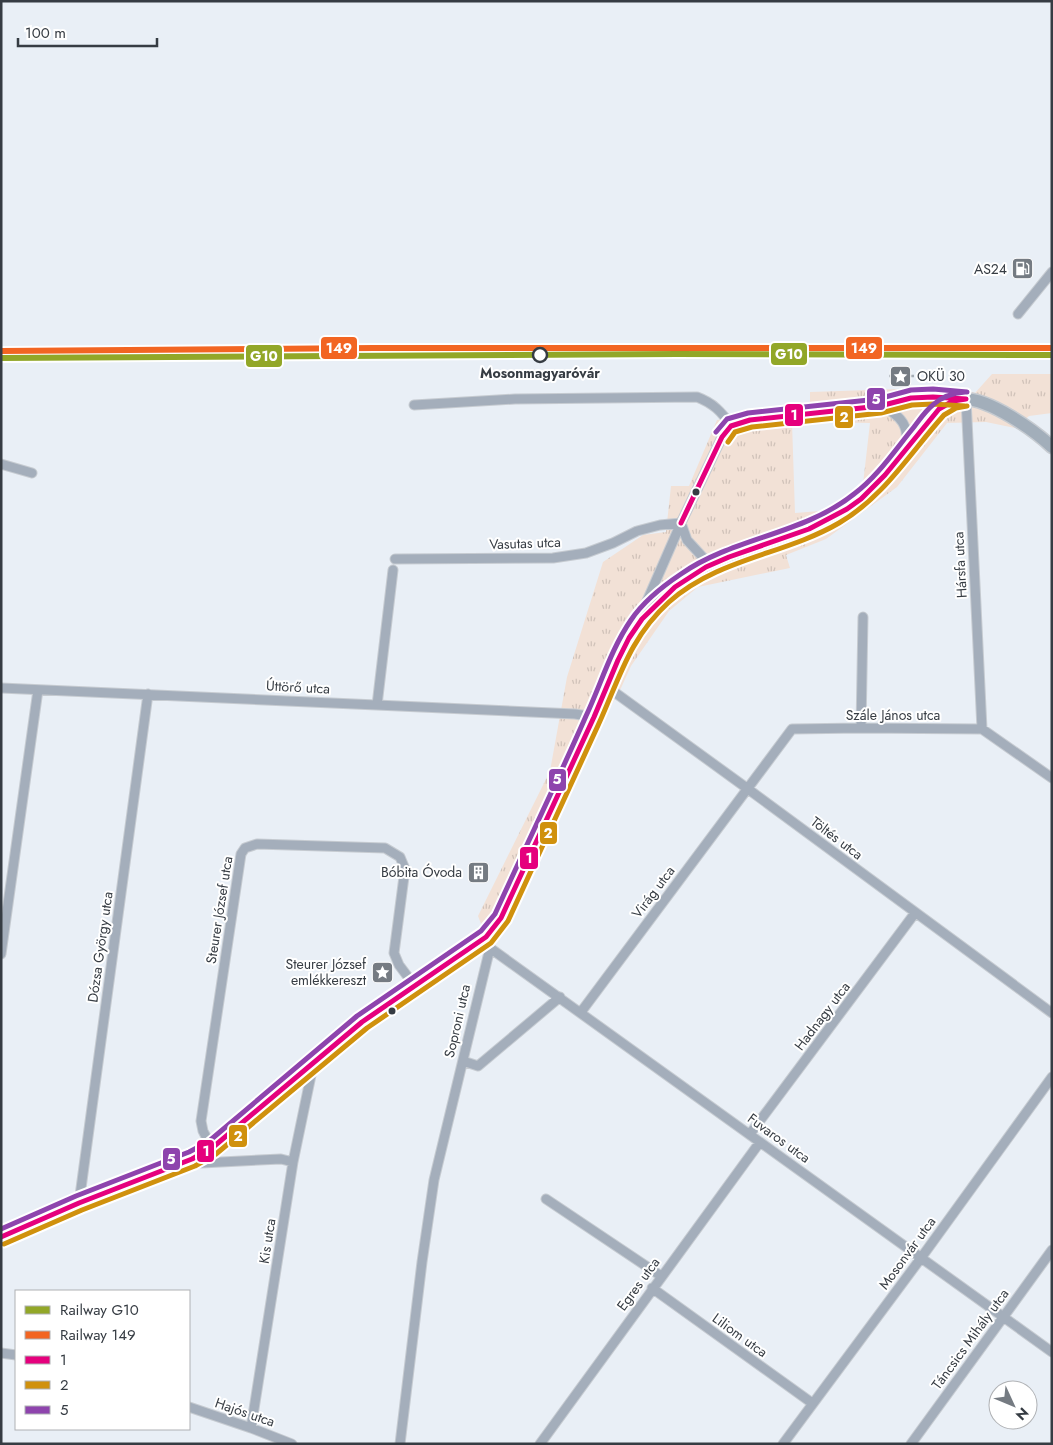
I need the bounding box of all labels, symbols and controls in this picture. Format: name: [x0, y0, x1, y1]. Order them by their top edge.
scale bar: [18, 15, 156, 47]
text: 100 m: [25, 22, 66, 44]
fuel station icon: AS24: [1011, 257, 1035, 281]
place label: AS24: [974, 259, 1007, 279]
line badge: 149: [320, 336, 358, 360]
line badge: 149: [845, 336, 883, 360]
text: 149: [326, 338, 352, 358]
text: 149: [851, 338, 877, 358]
line badge: G10: [770, 342, 808, 366]
line badge: G10: [245, 344, 283, 368]
text: G10: [775, 344, 803, 364]
text: G10: [250, 346, 278, 366]
marker: Mosonmagyaróvár: [532, 347, 548, 363]
place label: Mosonmagyaróvár: [480, 363, 600, 383]
place icon: OKÜ 30: [889, 364, 913, 388]
place label: OKÜ 30: [917, 366, 965, 386]
line badge: 5: [866, 387, 886, 411]
text: 5: [871, 389, 881, 409]
line badge: 1: [784, 403, 804, 427]
text: 1: [790, 405, 798, 425]
line badge: 2: [834, 405, 854, 429]
text: 2: [839, 407, 849, 427]
unlabelled marker: [691, 487, 701, 497]
street label: Hársfa utca: [948, 531, 972, 599]
street label: Vasutas utca: [489, 532, 561, 554]
street label: Úttörő utca: [266, 675, 330, 699]
street label: Szále János utca: [846, 705, 940, 725]
line badge: 5: [548, 768, 567, 792]
text: 5: [552, 769, 562, 789]
street label: Töltés utca: [807, 812, 867, 864]
line badge: 2: [539, 821, 558, 845]
text: 2: [543, 823, 553, 843]
line badge: 1: [519, 846, 539, 870]
text: 1: [525, 848, 533, 868]
street label: Steurer József utca: [201, 855, 237, 965]
building icon: Bóbita Óvoda: [466, 860, 490, 884]
place label: Bóbita Óvoda: [381, 862, 462, 882]
street label: Virág utca: [627, 862, 679, 922]
street label: Dózsa György utca: [82, 890, 118, 1004]
place label: Steurer József emlékkereszt: [286, 954, 367, 990]
place icon: Steurer József emlékkereszt: [370, 960, 394, 984]
street label: Hadnagy utca: [790, 978, 854, 1054]
street label: Soproni utca: [439, 982, 475, 1060]
unlabelled marker: [387, 1006, 397, 1016]
street label: Fuvaros utca: [744, 1108, 814, 1168]
line badge: 2: [228, 1124, 248, 1148]
text: 2: [233, 1126, 243, 1146]
line badge: 1: [196, 1139, 215, 1163]
text: 1: [202, 1141, 210, 1161]
line badge: 5: [162, 1147, 181, 1171]
text: 5: [166, 1149, 176, 1169]
street label: Mosonvár utca: [874, 1212, 940, 1294]
street label: Kis utca: [254, 1217, 280, 1265]
street label: Egres utca: [612, 1253, 664, 1315]
street label: Táncsics Mihály utca: [927, 1285, 1013, 1393]
legend: [15, 1290, 190, 1430]
text: Railway G10: [60, 1299, 139, 1321]
street label: Liliom utca: [708, 1308, 772, 1362]
text: Railway 149: [60, 1324, 136, 1346]
text: 1: [60, 1349, 67, 1371]
text: 2: [60, 1374, 69, 1396]
north arrow: [988, 1380, 1038, 1430]
street label: Hajós utca: [212, 1392, 278, 1432]
text: 5: [60, 1399, 68, 1421]
text: N: [1011, 1403, 1033, 1425]

